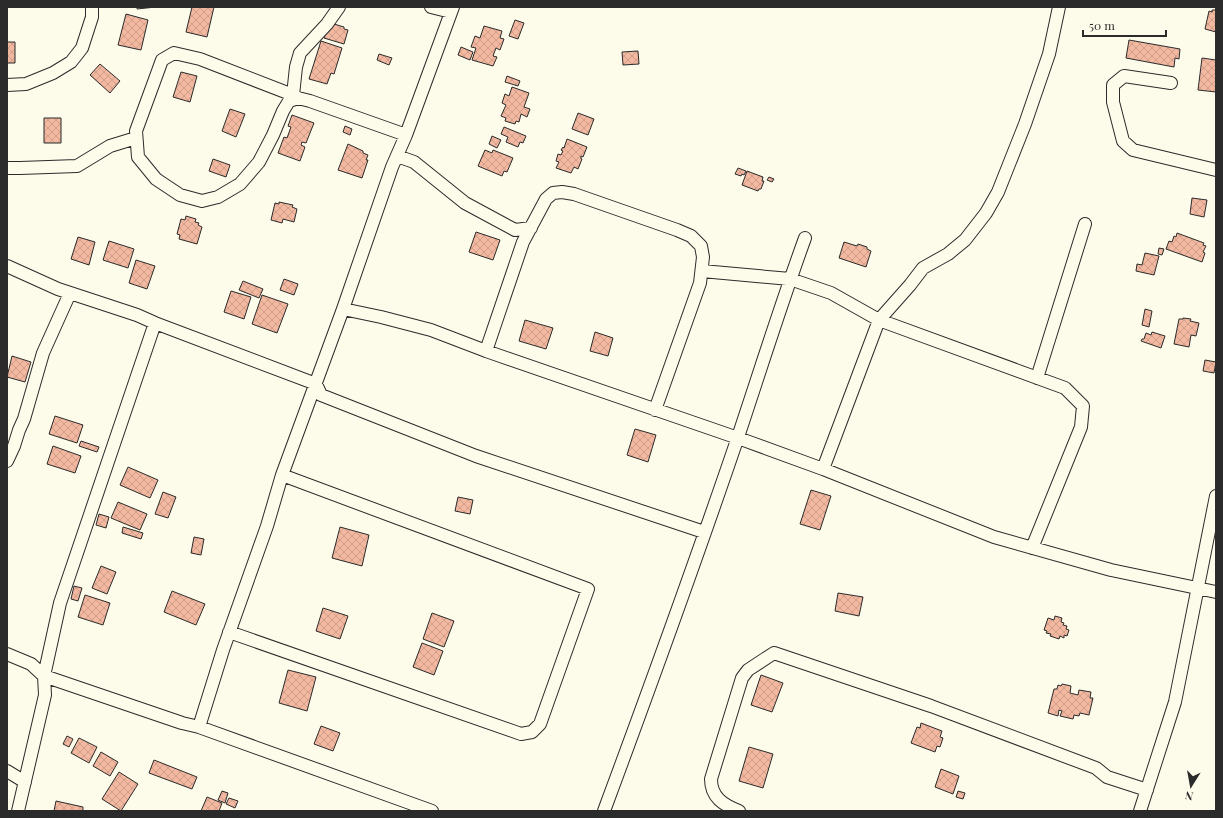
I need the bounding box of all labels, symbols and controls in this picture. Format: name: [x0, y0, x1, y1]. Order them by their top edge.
scale bar: [1083, 12, 1166, 38]
text: 50 m: [1089, 17, 1115, 33]
north arrow: [1171, 766, 1211, 806]
text: N: [1184, 788, 1194, 804]

